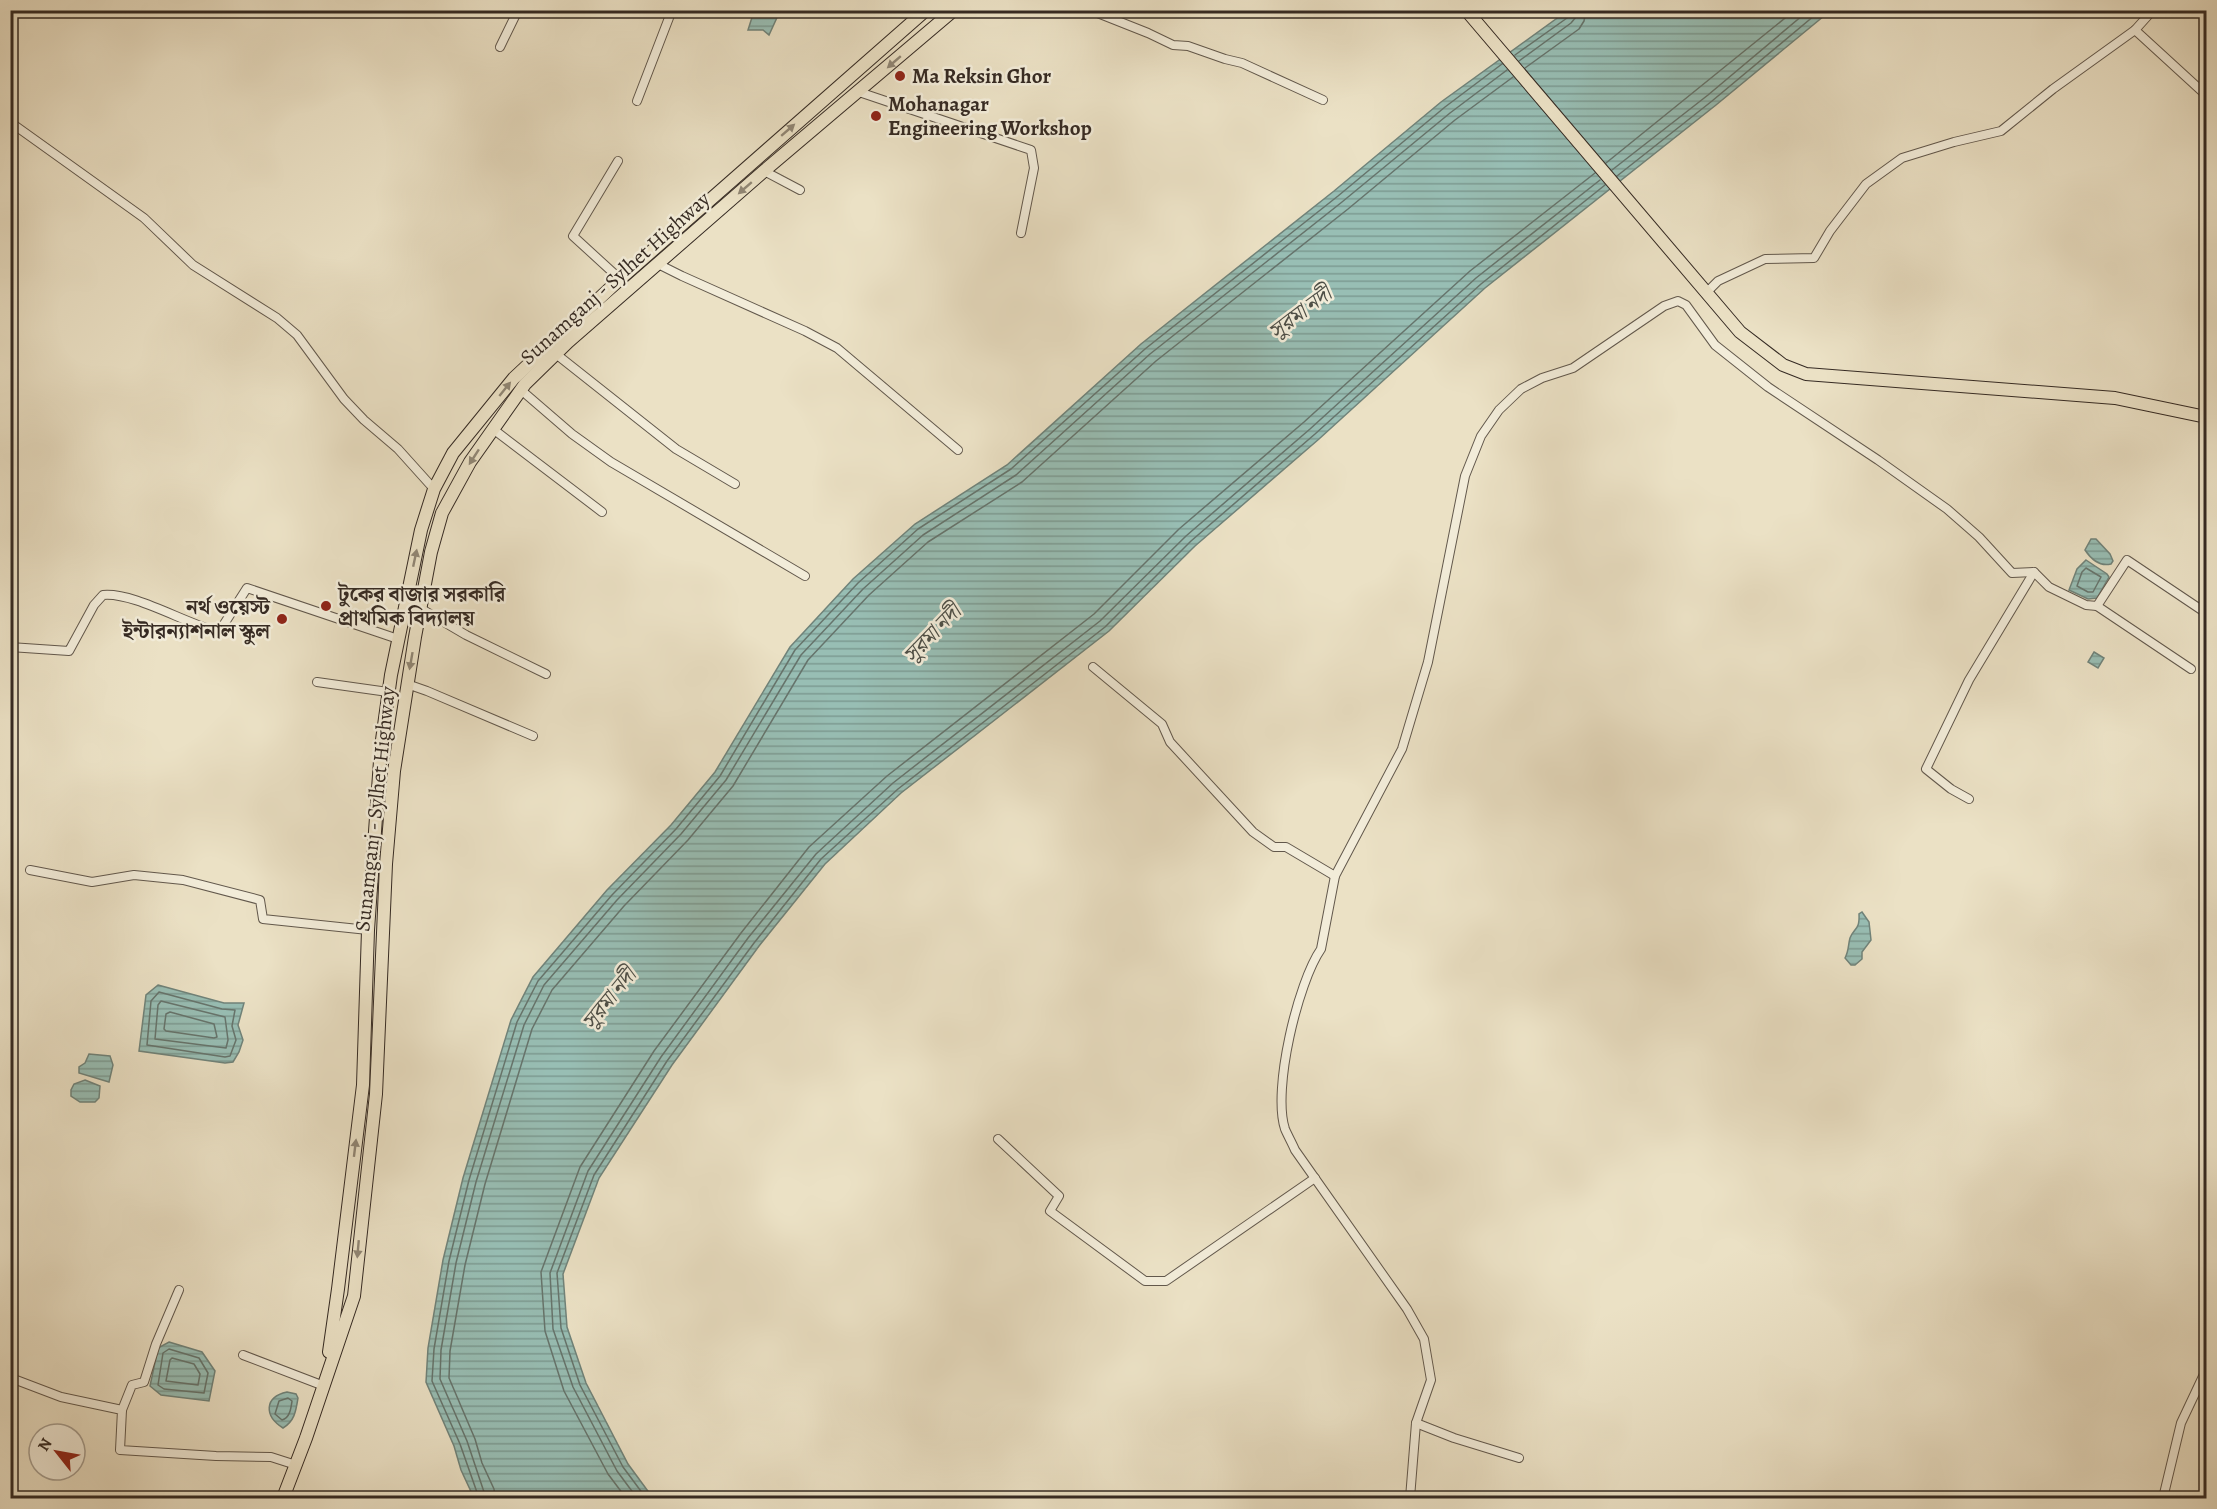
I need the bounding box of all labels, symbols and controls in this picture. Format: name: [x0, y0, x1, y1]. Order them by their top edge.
one-way arrow: [887, 55, 902, 68]
place label: Ma Reksin Ghor: [912, 62, 1051, 90]
marker: Ma Reksin Ghor: [893, 69, 907, 83]
place label: Mohanagar Engineering Workshop: [888, 90, 1092, 142]
marker: Mohanagar Engineering Workshop: [869, 109, 883, 123]
one-way arrow: [780, 124, 795, 137]
one-way arrow: [738, 181, 753, 194]
street label: Sunamganj - Sylhet Highway: [514, 185, 716, 371]
water label: সুরমা নদী: [1262, 278, 1340, 347]
one-way arrow: [498, 381, 511, 397]
one-way arrow: [469, 449, 480, 465]
one-way arrow: [411, 549, 420, 568]
place label: টুকের বাজার সরকারি প্রাথমিক বিদ্যালয়: [337, 580, 507, 632]
place label: নর্থ ওয়েস্ট ইন্টারন্যাশনাল স্কুল: [122, 593, 272, 646]
water label: সুরমা নদী: [896, 596, 970, 670]
marker: টুকের বাজার সরকারি প্রাথমিক বিদ্যালয়: [319, 599, 333, 613]
marker: নর্থ ওয়েস্ট ইন্টারন্যাশনাল স্কুল: [275, 612, 289, 626]
one-way arrow: [406, 652, 415, 671]
street label: Sunamganj - Sylhet Highway: [348, 684, 402, 933]
water label: সুরমা নদী: [575, 960, 645, 1036]
one-way arrow: [350, 1138, 360, 1157]
one-way arrow: [353, 1239, 363, 1258]
north arrow: [27, 1422, 87, 1482]
text: N: [33, 1434, 58, 1455]

